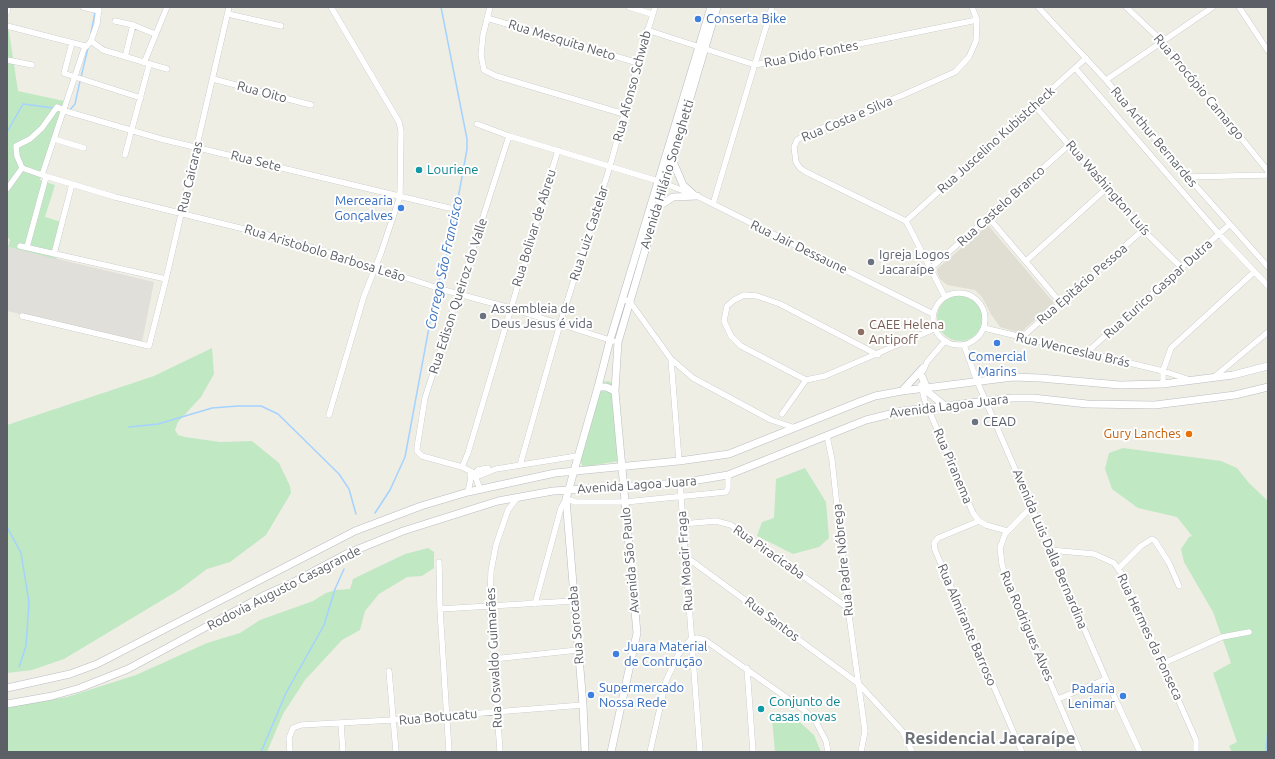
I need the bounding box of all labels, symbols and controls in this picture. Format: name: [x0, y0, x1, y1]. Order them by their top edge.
place label: Conserta Bike: [706, 11, 786, 27]
marker: Conserta Bike: [693, 14, 703, 24]
street label: Rua Mesquita Neto: [506, 16, 618, 64]
street label: Rua Afonso Schwab: [610, 29, 654, 143]
street label: Rua Procópio Camargo: [1150, 31, 1248, 143]
street label: Rua Dido Fontes: [763, 37, 859, 71]
street label: Rua Oito: [235, 78, 289, 106]
street label: Rua Juscelino Kubistcheck: [934, 83, 1058, 197]
street label: Rua Arthur Bernardes: [1107, 84, 1201, 190]
street label: Rua Costa e Silva: [799, 93, 895, 145]
street label: Avenida Hilário Soneghetti: [637, 98, 697, 250]
street label: Rua Washington Luís: [1063, 137, 1153, 239]
street label: Rua Caicaras: [174, 140, 206, 214]
street label: Rua Sete: [229, 147, 283, 175]
place label: Louriene: [427, 162, 479, 178]
street label: Rua Castelo Branco: [954, 163, 1048, 249]
marker: Louriene: [414, 165, 424, 175]
street label: Rua Bolivar de Abreu: [509, 167, 559, 289]
street label: Rua Luiz Castelar: [566, 184, 612, 282]
place label: Mercearia Gonçalves: [334, 193, 393, 224]
water label: Corrego São Francisco: [422, 195, 466, 331]
marker: Mercearia Gonçalves: [396, 203, 406, 213]
street label: Rua Edison Queiroz do Valle: [425, 216, 491, 376]
street label: Rua Jair Dessaune: [748, 217, 850, 277]
street label: Rua Aristobolo Barbosa Leão: [243, 221, 407, 285]
street label: Rua Eurico Gaspar Dutra: [1100, 236, 1216, 342]
street label: Rua Epitácio Pessoa: [1033, 240, 1131, 328]
place label: Igreja Logos Jacaraípe: [879, 247, 950, 278]
marker: Igreja Logos Jacaraípe: [866, 257, 876, 267]
place label: Assembleia de Deus Jesus é vida: [491, 301, 593, 332]
marker: Assembleia de Deus Jesus é vida: [478, 311, 488, 321]
place label: CAEE Helena Antipoff: [869, 317, 944, 348]
marker: CAEE Helena Antipoff: [856, 327, 866, 337]
street label: Rua Wenceslau Brás: [1015, 329, 1131, 371]
marker: Comercial Marins: [992, 338, 1002, 348]
place label: Comercial Marins: [968, 349, 1026, 380]
street label: Avenida Lagoa Juara: [889, 391, 1009, 421]
place label: CEAD: [983, 414, 1016, 430]
marker: CEAD: [970, 417, 980, 427]
street label: Rua Piranema: [930, 426, 976, 506]
place label: Gury Lanches: [1103, 426, 1181, 442]
marker: Gury Lanches: [1184, 429, 1194, 439]
street label: Avenida Luis Dalla Bernardina: [1009, 467, 1091, 631]
street label: Avenida Lagoa Juara: [577, 473, 697, 497]
street label: Rua Padre Nóbrega: [829, 503, 857, 617]
street label: Avenida São Paulo: [618, 506, 642, 614]
street label: Rua Moacir Fraga: [674, 510, 696, 612]
street label: Rua Piracicaba: [730, 522, 808, 582]
street label: Rodovia Augusto Casagrande: [205, 542, 363, 634]
street label: Rua Almirante Barroso: [934, 562, 1000, 688]
street label: Rua Rodrigues Alves: [997, 569, 1057, 683]
street label: Rua Hermes da Fonseca: [1114, 571, 1186, 703]
street label: Rua Sorocaba: [565, 585, 587, 665]
street label: Rua Oswaldo Guimarães: [483, 587, 505, 729]
street label: Rua Santos: [742, 593, 802, 645]
place label: Juara Material de Contrução: [624, 639, 707, 670]
marker: Juara Material de Contrução: [611, 649, 621, 659]
place label: Supermercado Nossa Rede: [599, 680, 684, 711]
place label: Padaria Lenimar: [1068, 681, 1115, 712]
marker: Supermercado Nossa Rede: [586, 690, 596, 700]
marker: Padaria Lenimar: [1118, 691, 1128, 701]
place label: Conjunto de casas novas: [769, 694, 840, 725]
marker: Conjunto de casas novas: [756, 704, 766, 714]
street label: Rua Botucatu: [398, 706, 478, 728]
district label: Residencial Jacaraípe: [905, 728, 1075, 748]

